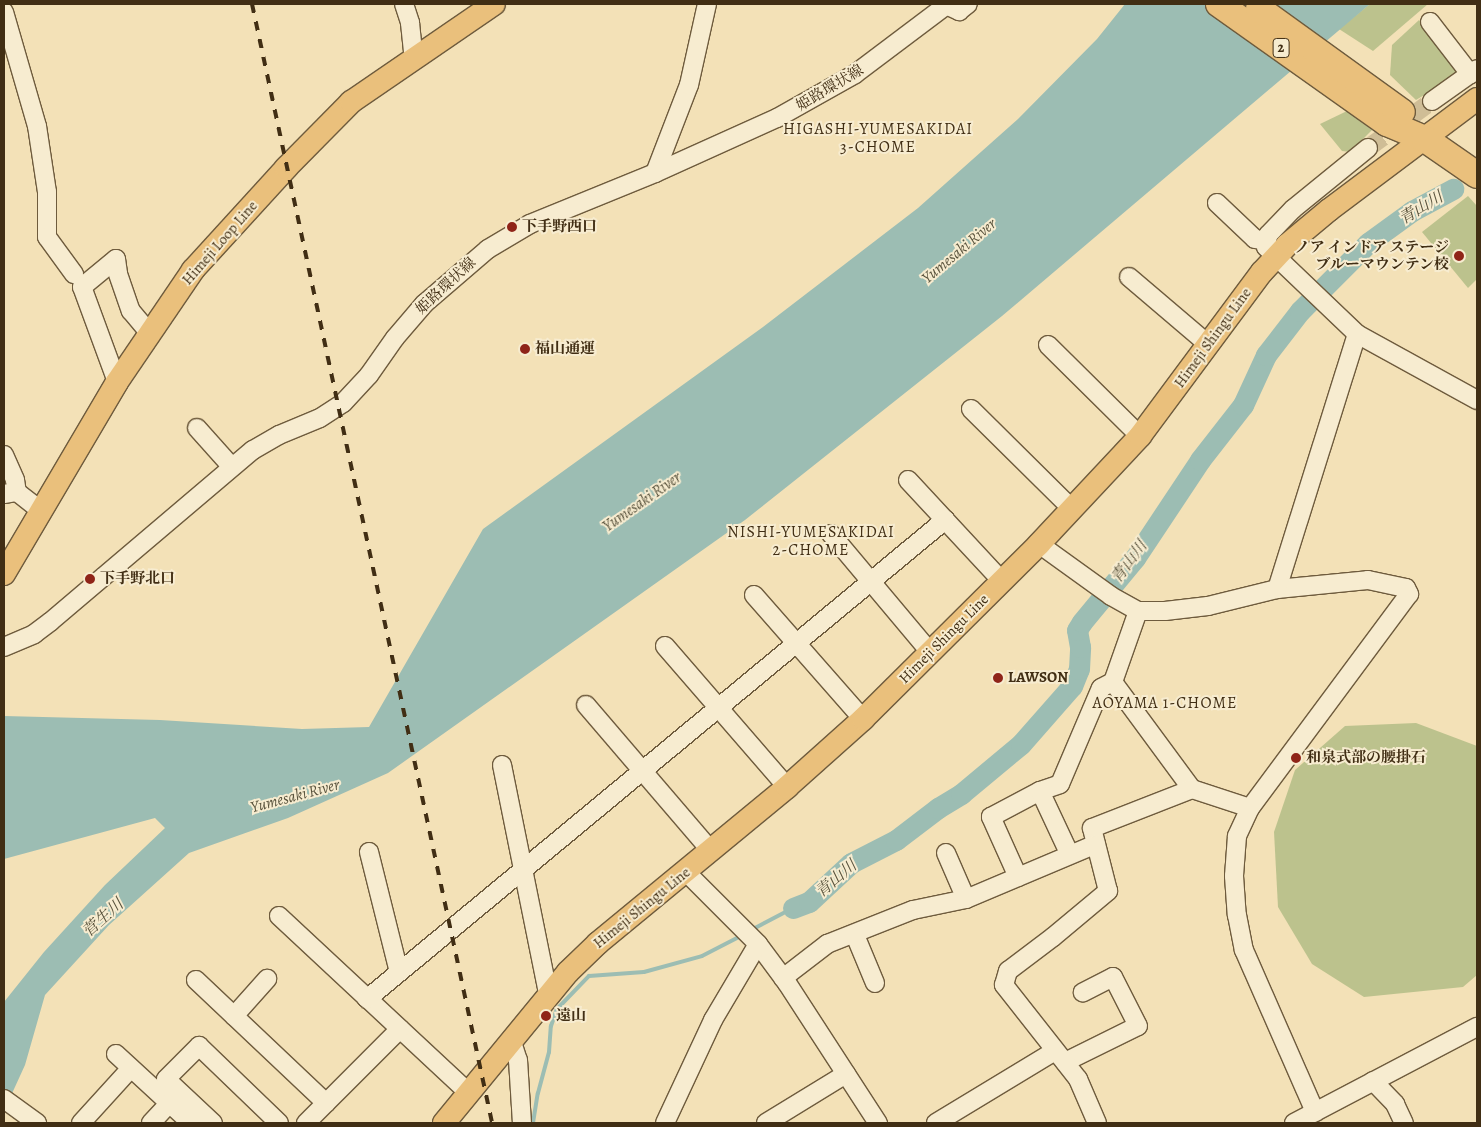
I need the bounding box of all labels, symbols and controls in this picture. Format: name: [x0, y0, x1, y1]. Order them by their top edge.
road number: 2: [1272, 36, 1290, 59]
street label: 姫路環状線: [793, 61, 867, 115]
district label: HIGASHI-YUMESAKIDAI 3-CHOME: [781, 119, 975, 157]
water label: 青山川: [1395, 187, 1447, 229]
street label: Himeji Loop Line: [179, 197, 261, 289]
water label: Yumesaki River: [918, 214, 1000, 288]
place label: 下手野西口: [522, 218, 597, 236]
marker: 下手野西口: [506, 221, 518, 233]
place label: ノア インドア ステージ ブルーマウンテン校: [1294, 238, 1449, 273]
marker: ノア インドア ステージ ブルーマウンテン校: [1453, 250, 1465, 262]
street label: 姫路環状線: [412, 254, 480, 318]
street label: Himeji Shingu Line: [1171, 285, 1255, 391]
place label: 福山通運: [535, 340, 595, 358]
marker: 福山通運: [519, 343, 531, 355]
water label: Yumesaki River: [599, 468, 685, 536]
district label: NISHI-YUMESAKIDAI 2-CHOME: [725, 522, 897, 560]
water label: 青山川: [1107, 537, 1151, 587]
place label: 下手野北口: [100, 570, 175, 588]
marker: 下手野北口: [84, 573, 96, 585]
street label: Himeji Shingu Line: [896, 591, 992, 687]
place label: LAWSON: [1008, 669, 1068, 687]
marker: LAWSON: [992, 672, 1004, 684]
district label: AOYAMA 1-CHOME: [1091, 693, 1239, 713]
place label: 和泉式部の腰掛石: [1306, 749, 1426, 767]
marker: 和泉式部の腰掛石: [1290, 752, 1302, 764]
water label: Yumesaki River: [249, 775, 341, 817]
water label: 青山川: [811, 856, 861, 902]
street label: Himeji Shingu Line: [590, 864, 694, 952]
water label: 菅生川: [79, 895, 127, 941]
place label: 遠山: [556, 1007, 586, 1025]
marker: 遠山: [540, 1010, 552, 1022]

